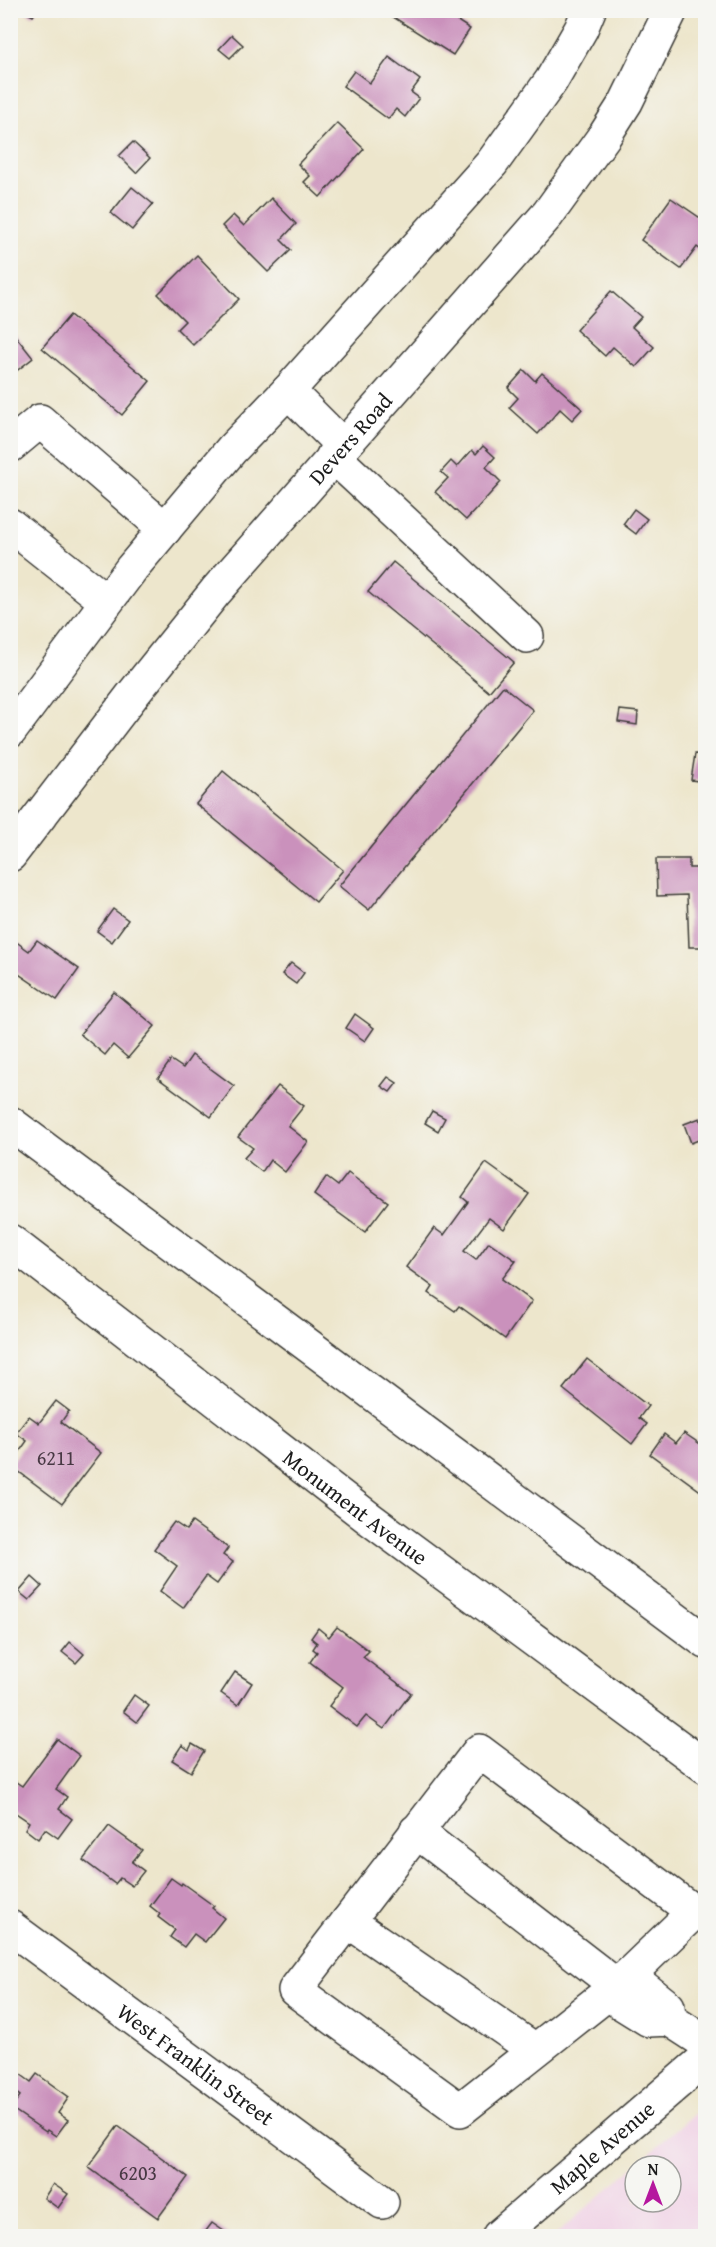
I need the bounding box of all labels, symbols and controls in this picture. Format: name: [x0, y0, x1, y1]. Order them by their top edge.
street label: Devers Road: [301, 385, 400, 492]
street label: Monument Avenue: [276, 1441, 435, 1572]
house number: 6211: [37, 1443, 75, 1472]
street label: West Franklin Street: [111, 1995, 281, 2133]
street label: Maple Avenue: [543, 2093, 662, 2202]
north arrow: [623, 2154, 683, 2214]
text: N: [648, 2157, 659, 2181]
house number: 6203: [119, 2158, 157, 2187]

